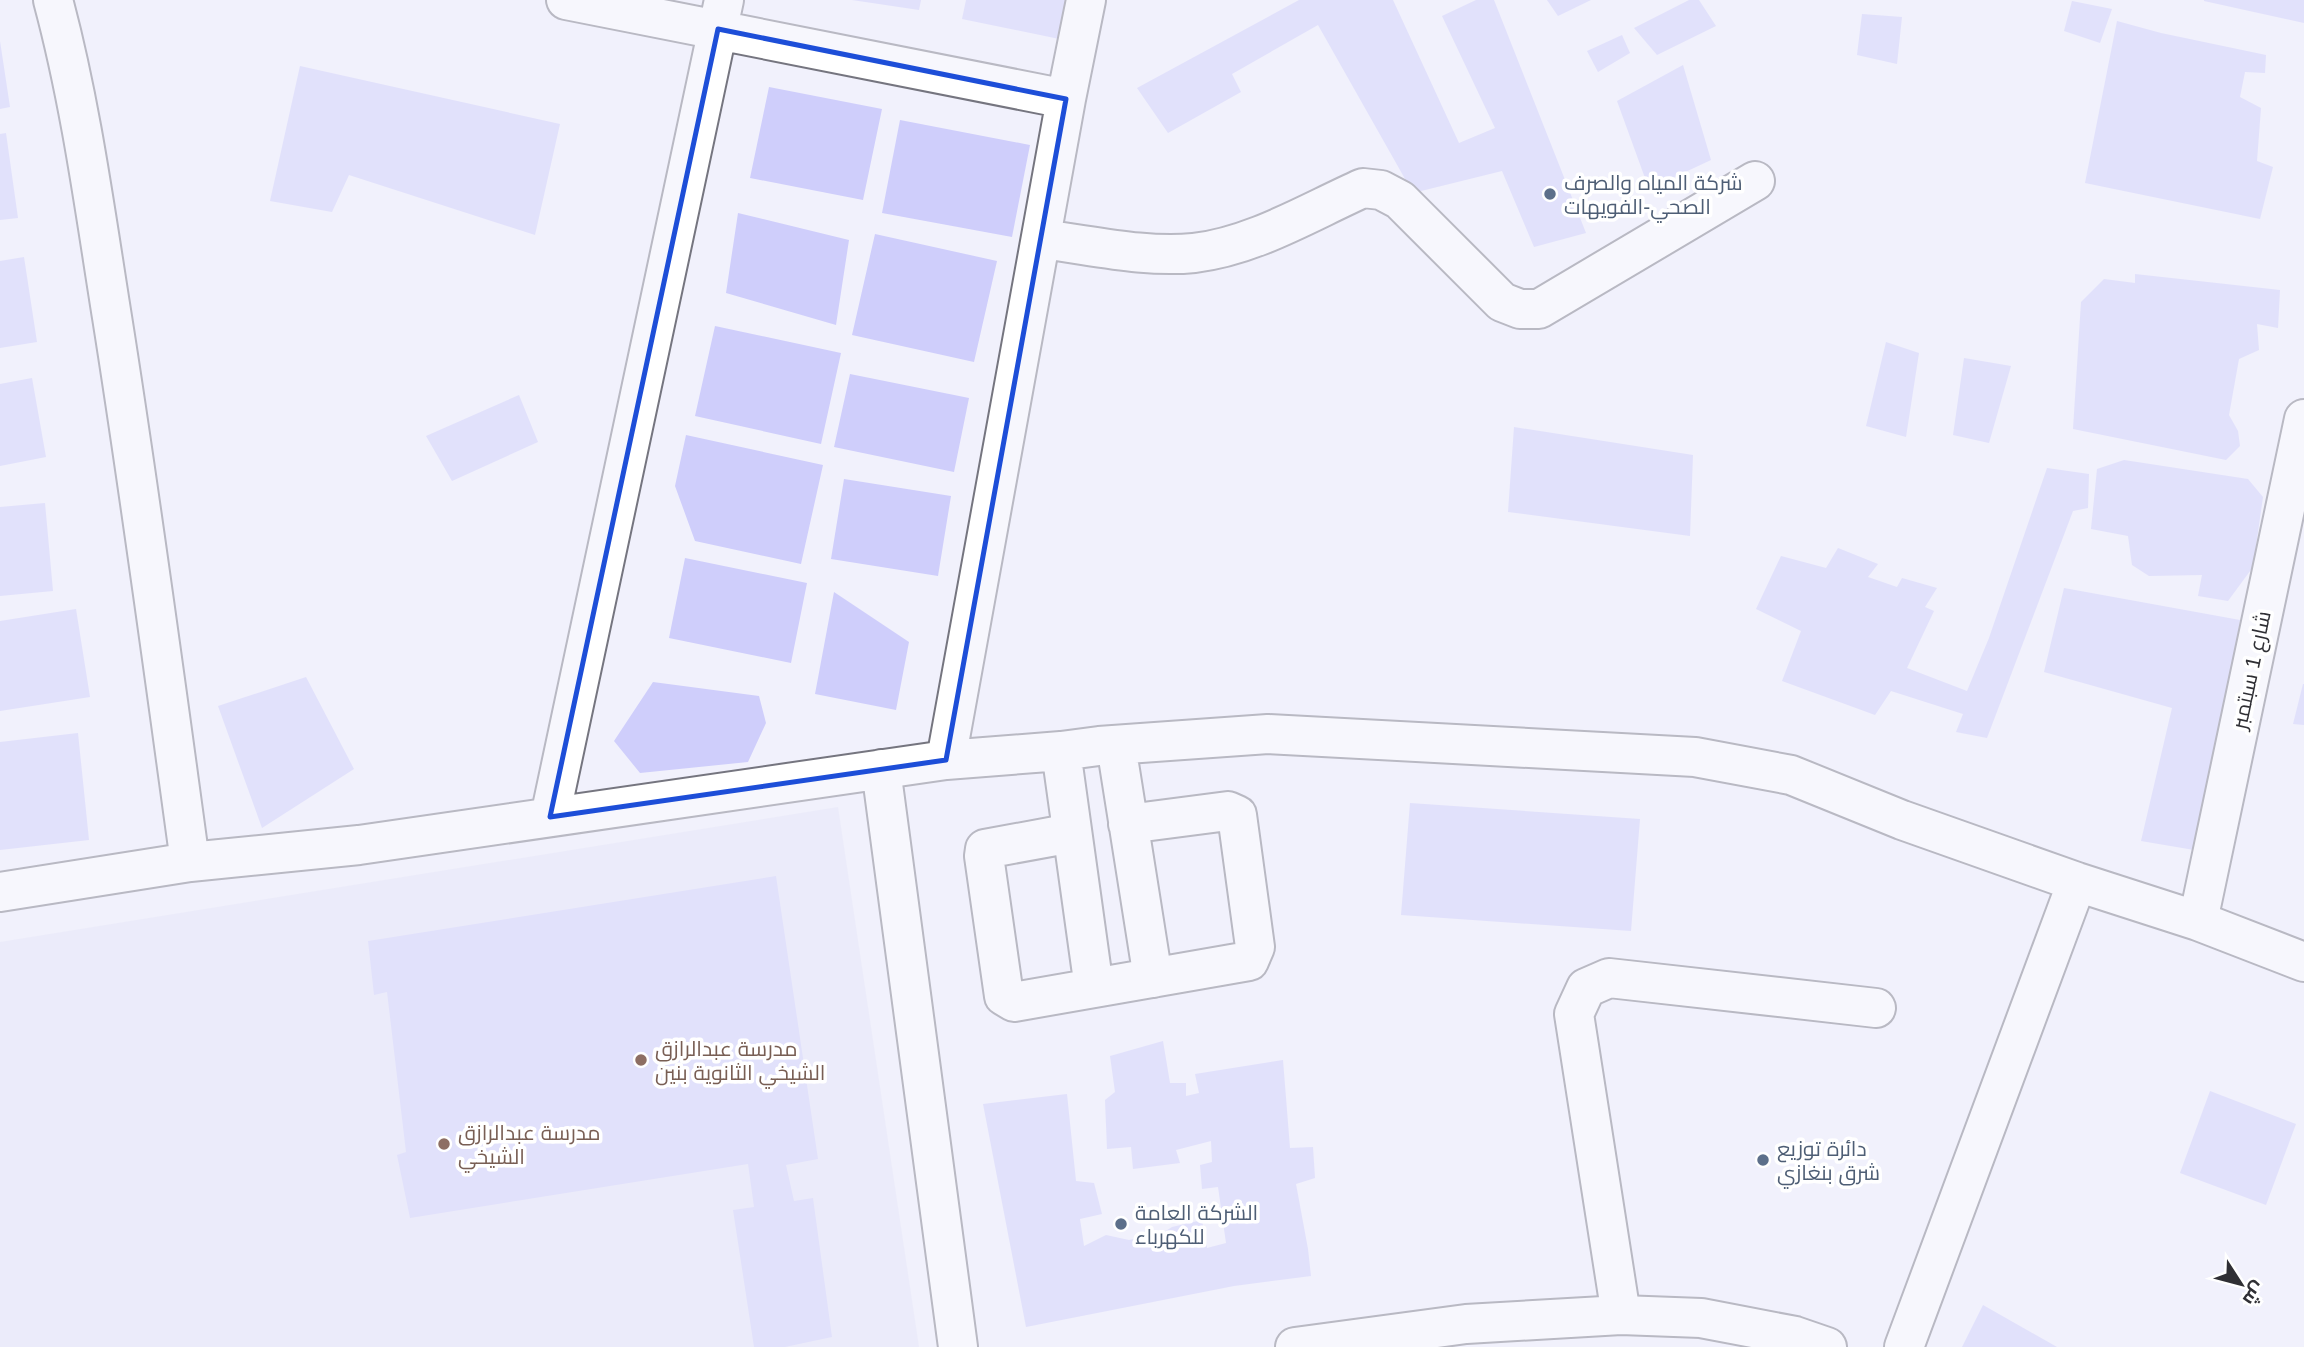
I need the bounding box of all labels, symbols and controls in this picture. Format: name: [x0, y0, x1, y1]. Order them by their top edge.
place label: شركة المياه والصرف الصحي-الفويهات: [1564, 171, 1743, 223]
marker: شركة المياه والصرف الصحي-الفويهات: [1542, 186, 1558, 202]
street label: شارع 1 سبتمبر: [2227, 609, 2278, 733]
place label: مدرسة عبدالرازق الشيخي الثانوية بنين: [655, 1037, 825, 1089]
marker: مدرسة عبدالرازق الشيخي الثانوية بنين: [633, 1052, 649, 1068]
place label: مدرسة عبدالرازق الشيخي: [458, 1121, 600, 1173]
marker: مدرسة عبدالرازق الشيخي: [436, 1136, 452, 1152]
place label: دائرة توزيع شرق بنغازي: [1777, 1137, 1880, 1189]
marker: دائرة توزيع شرق بنغازي: [1755, 1152, 1771, 1168]
place label: الشركة العامة للكهرباء: [1135, 1201, 1258, 1250]
marker: الشركة العامة للكهرباء: [1113, 1216, 1129, 1232]
north arrow: [2206, 1249, 2276, 1319]
text: ش: [2238, 1277, 2270, 1310]

